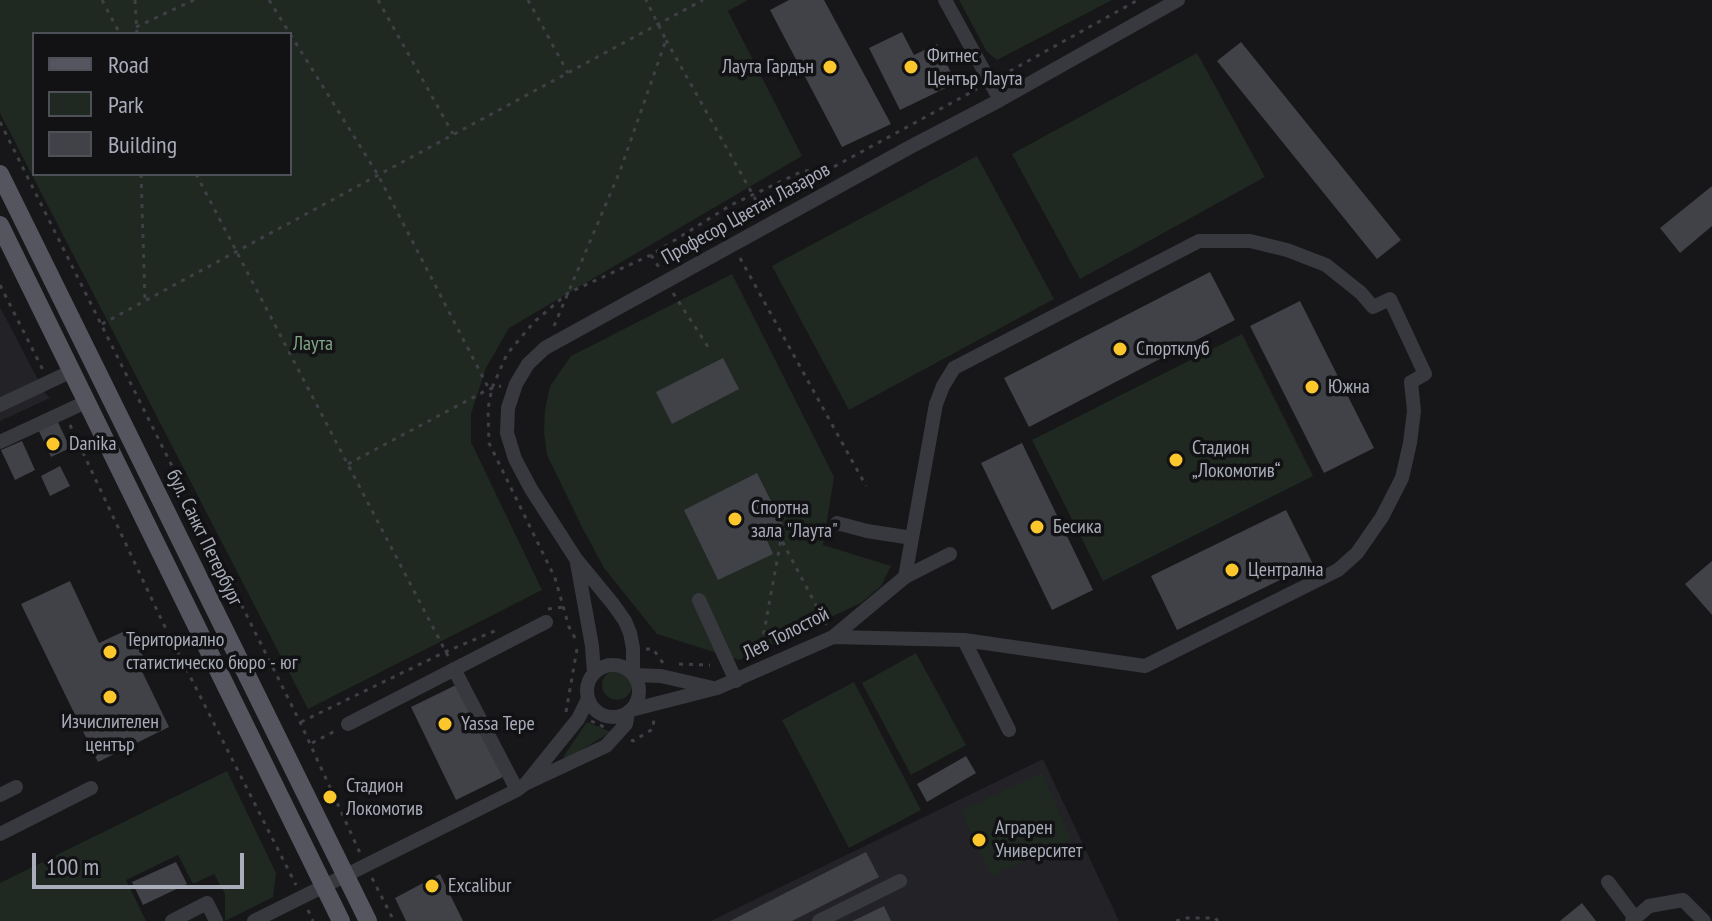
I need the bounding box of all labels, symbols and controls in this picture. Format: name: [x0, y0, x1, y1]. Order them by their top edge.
legend: [32, 32, 292, 176]
place label: Фитнес Център Лаута: [927, 44, 1023, 91]
text: Road: [108, 49, 149, 80]
place label: Лаута Гардън: [722, 55, 814, 79]
marker: Лаута Гардън: [821, 58, 839, 76]
marker: Фитнес Център Лаута: [902, 58, 920, 76]
text: Park: [108, 89, 144, 120]
text: Building: [108, 129, 177, 160]
street label: Професор Цветан Лазаров: [658, 158, 834, 270]
park label: Лаута: [293, 332, 333, 356]
place label: Спортклуб: [1136, 337, 1210, 361]
marker: Спортклуб: [1111, 340, 1129, 358]
place label: Южна: [1328, 375, 1370, 399]
marker: Южна: [1303, 378, 1321, 396]
place label: Danika: [69, 432, 116, 456]
marker: Danika: [44, 435, 62, 453]
place label: Стадион „Локомотив“: [1192, 436, 1281, 483]
marker: Стадион „Локомотив“: [1167, 451, 1185, 469]
street label: бул. Санкт Петербург: [161, 466, 247, 610]
place label: Спортна зала "Лаута": [751, 496, 838, 543]
marker: Спортна зала "Лаута": [726, 510, 744, 528]
place label: Бесика: [1053, 515, 1102, 539]
marker: Бесика: [1028, 518, 1046, 536]
place label: Централна: [1248, 558, 1324, 582]
marker: Централна: [1223, 561, 1241, 579]
street label: Лев Толостой: [739, 602, 833, 666]
place label: Териториално статистическо бюро - юг: [126, 628, 298, 675]
marker: Териториално статистическо бюро - юг: [101, 643, 119, 661]
marker: Изчислителен център: [101, 688, 119, 706]
place label: Изчислителен център: [61, 710, 159, 757]
place label: Yassa Tepe: [461, 712, 535, 736]
marker: Yassa Tepe: [436, 715, 454, 733]
place label: Стадион Локомотив: [346, 774, 423, 821]
marker: Стадион Локомотив: [321, 788, 339, 806]
place label: Аграрен Университет: [995, 816, 1082, 863]
marker: Аграрен Университет: [970, 831, 988, 849]
scale bar: [36, 837, 248, 887]
text: 100 m: [46, 851, 99, 882]
place label: Excalibur: [448, 874, 511, 898]
marker: Excalibur: [423, 877, 441, 895]

